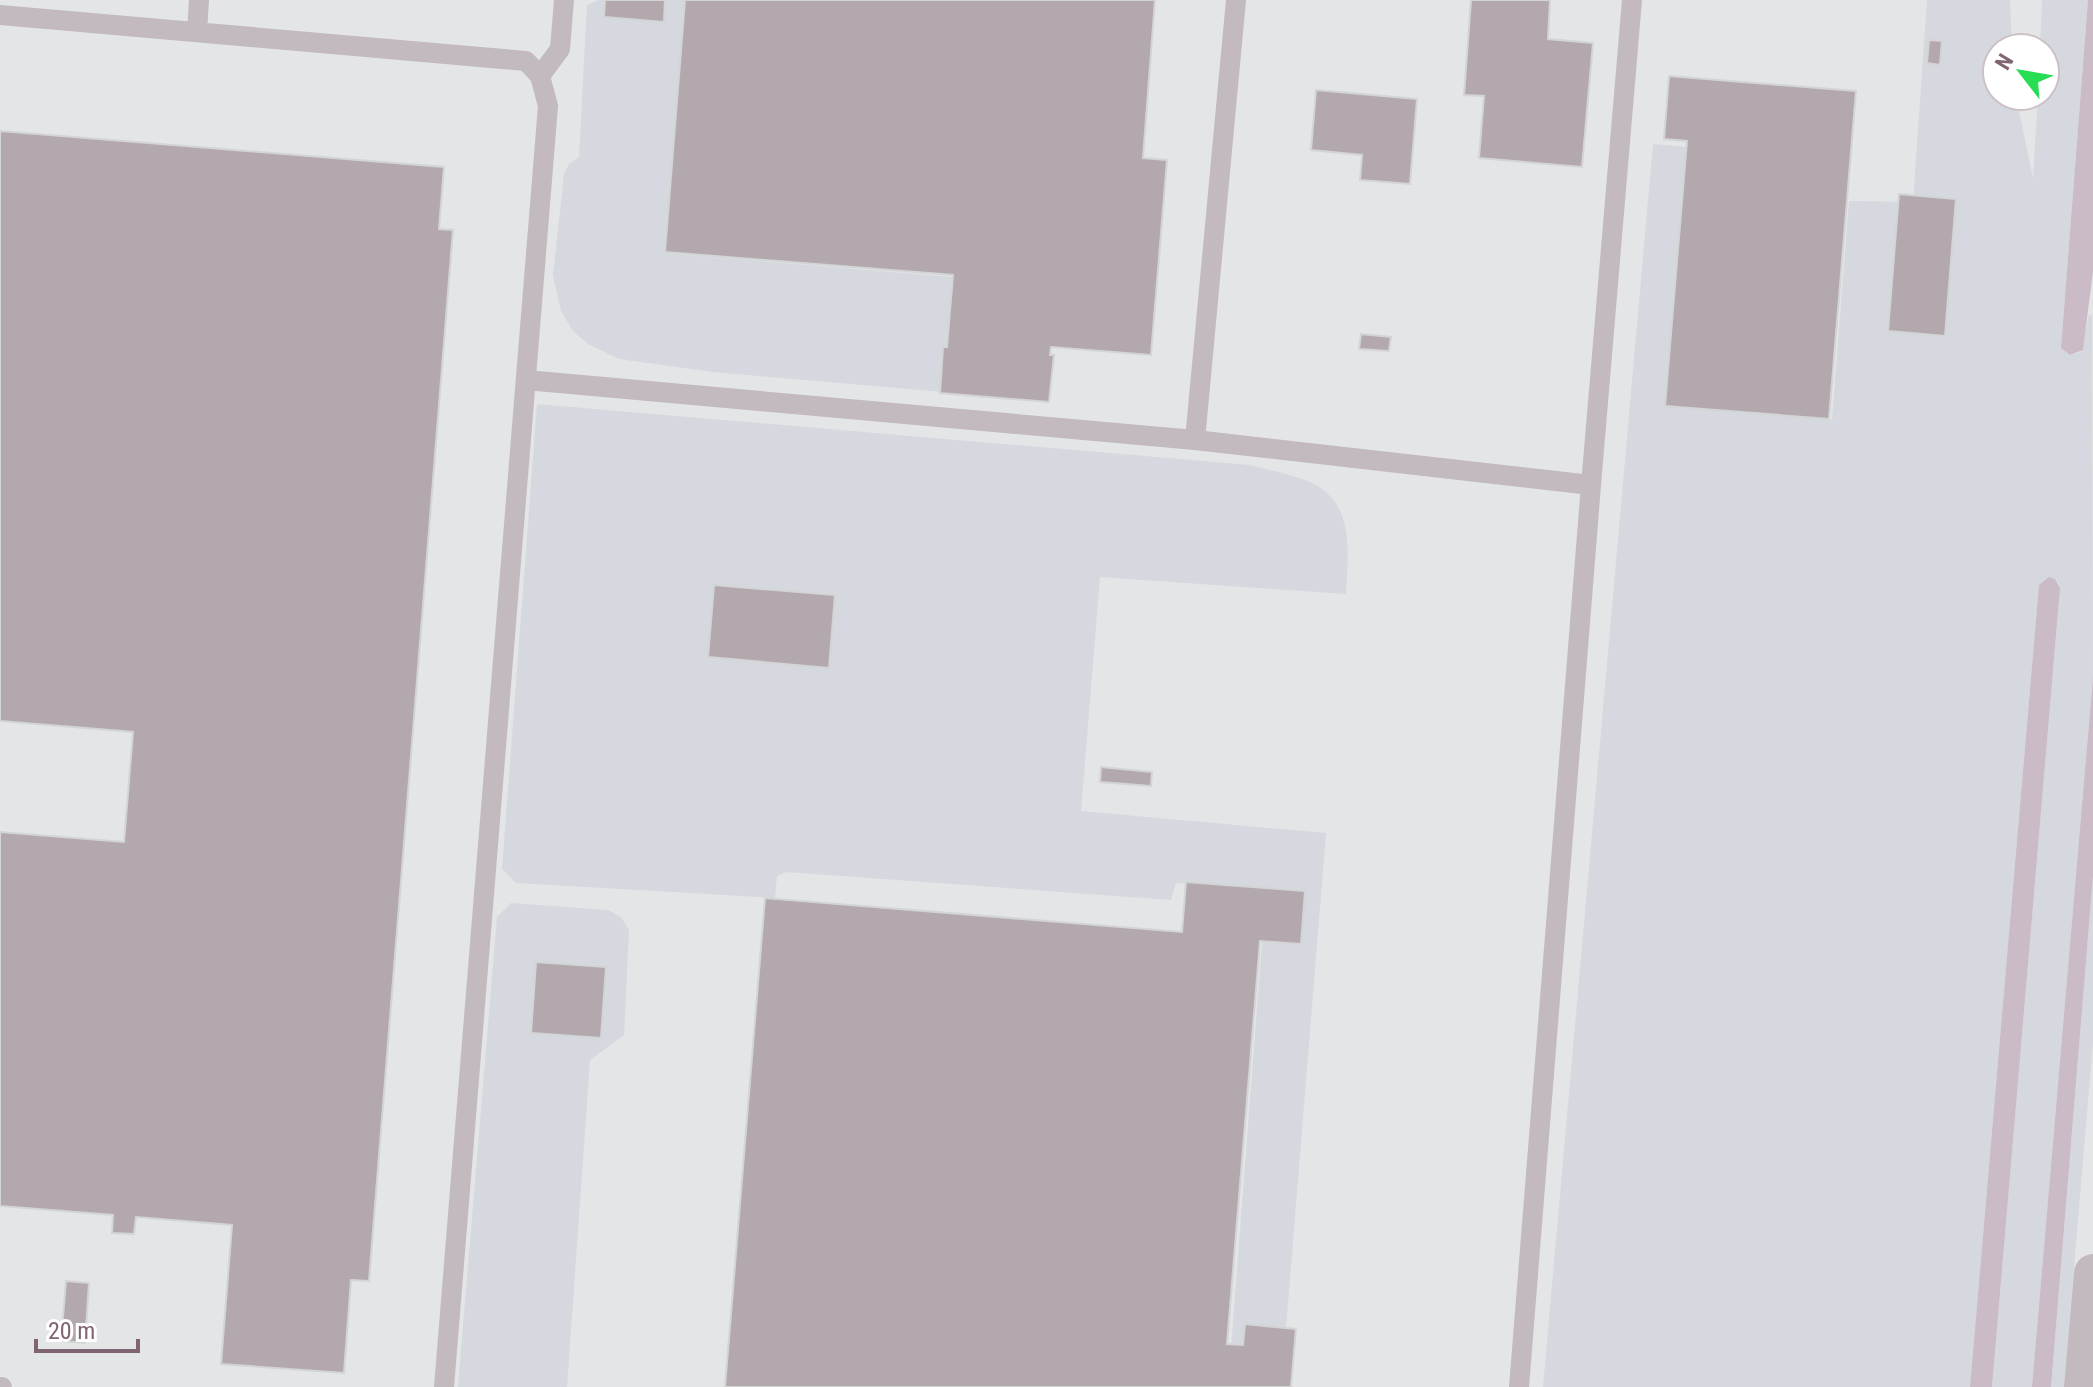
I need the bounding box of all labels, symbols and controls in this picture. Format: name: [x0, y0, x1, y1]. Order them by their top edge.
north arrow: [1981, 32, 2061, 112]
text: N: [1990, 50, 2018, 74]
scale bar: [36, 1303, 138, 1353]
text: 20 m: [48, 1317, 95, 1345]

